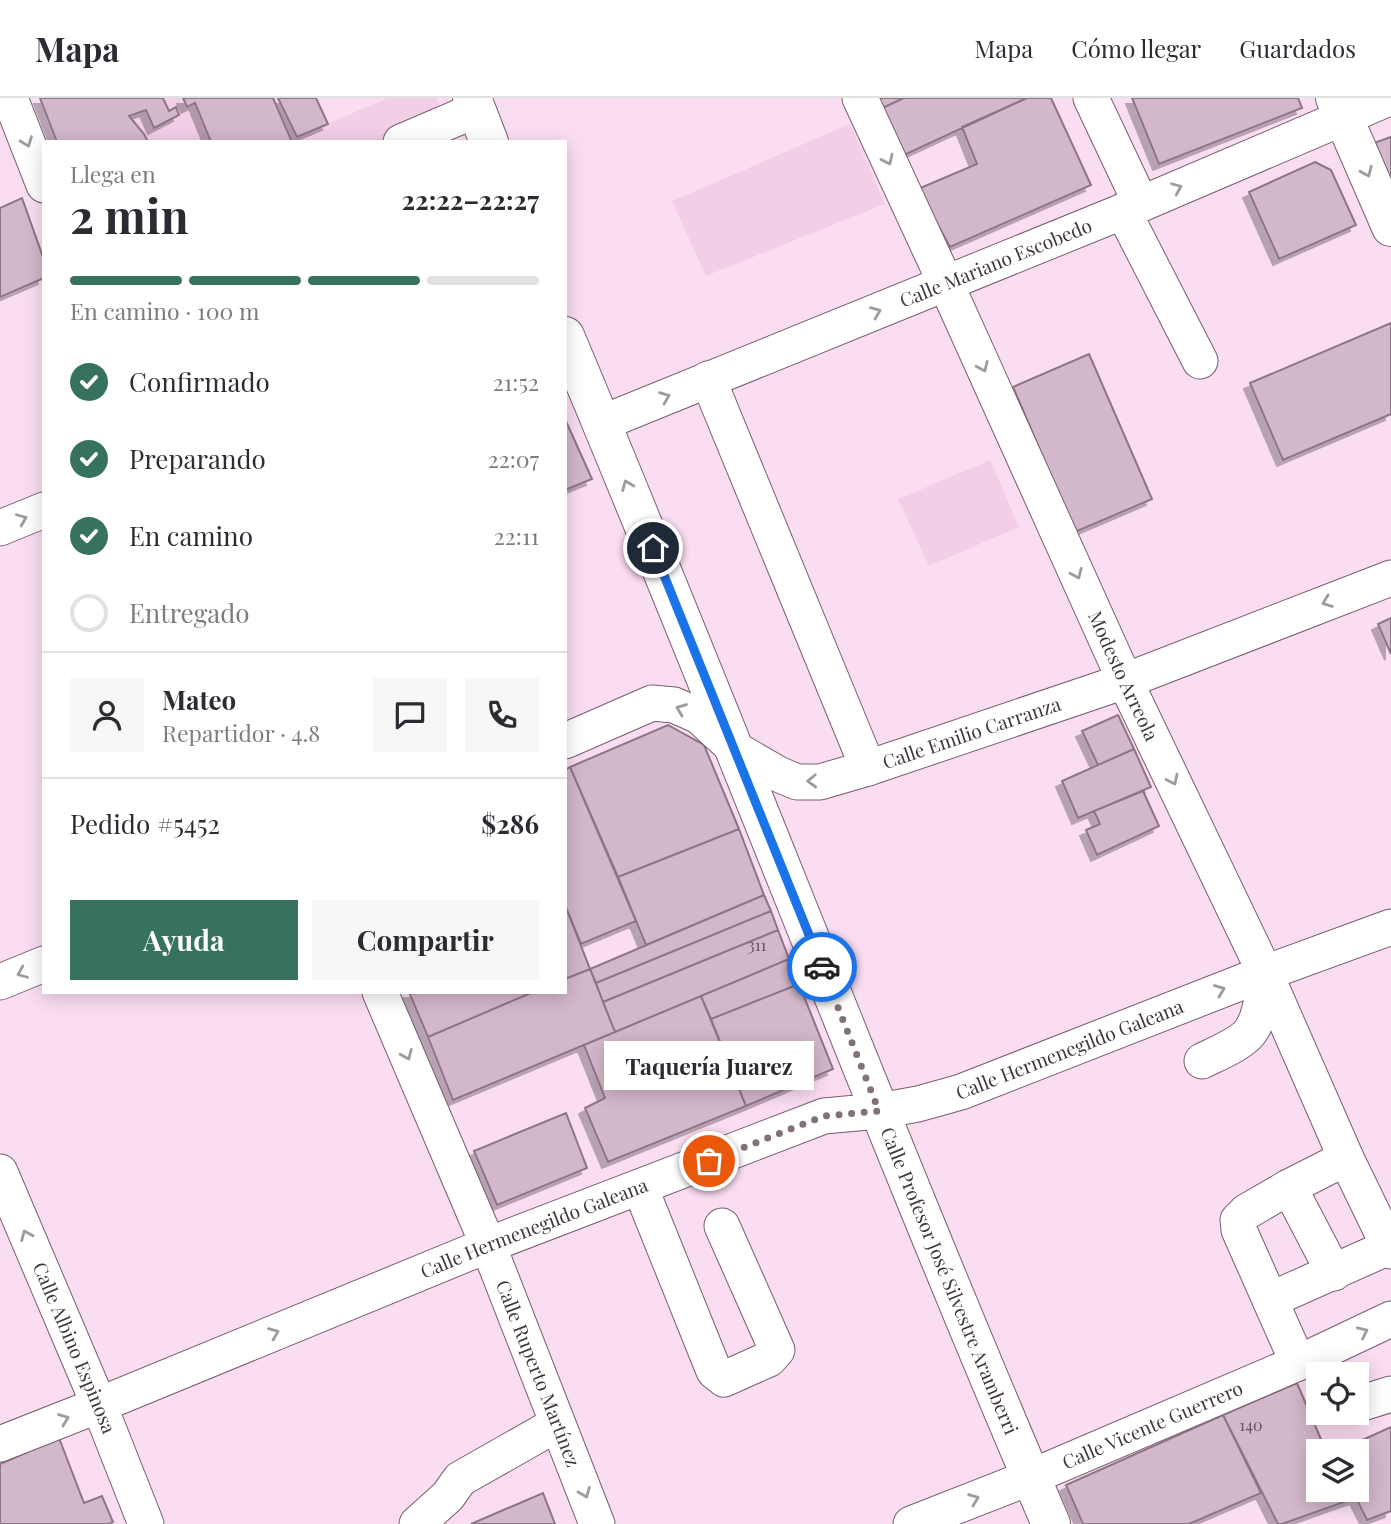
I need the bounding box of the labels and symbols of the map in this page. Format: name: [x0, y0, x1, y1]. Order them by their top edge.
one-way arrow: [18, 135, 32, 147]
one-way arrow: [880, 153, 894, 165]
one-way arrow: [1359, 165, 1373, 177]
one-way arrow: [1170, 183, 1182, 197]
street label: Calle Mariano Escobedo: [895, 211, 1095, 313]
one-way arrow: [869, 306, 881, 320]
one-way arrow: [975, 360, 989, 372]
one-way arrow: [658, 391, 670, 405]
one-way arrow: [622, 480, 636, 492]
one-way arrow: [15, 513, 27, 527]
pin: [623, 518, 683, 578]
one-way arrow: [1069, 567, 1083, 579]
one-way arrow: [1322, 594, 1334, 608]
street label: Modesto Arreola: [1083, 606, 1166, 745]
street label: Calle Emilio Carranza: [879, 690, 1064, 774]
one-way arrow: [676, 703, 688, 717]
one-way arrow: [1164, 773, 1178, 785]
one-way arrow: [807, 774, 818, 789]
courier: [787, 932, 857, 1002]
house number: 311: [747, 934, 767, 955]
one-way arrow: [17, 965, 29, 979]
one-way arrow: [1213, 985, 1225, 999]
street label: Calle Hermenegildo Galeana: [952, 992, 1187, 1105]
callout: Taquería Juarez: [604, 1042, 814, 1091]
one-way arrow: [399, 1048, 413, 1060]
street label: Calle Profesor José Silvestre Aramberri: [875, 1123, 1025, 1439]
pin: [679, 1131, 739, 1191]
street label: Calle Hermenegildo Galeana: [416, 1171, 652, 1284]
one-way arrow: [21, 1229, 35, 1241]
street label: Calle Albino Espinosa: [28, 1258, 123, 1437]
street label: Calle Ruperto Martínez: [491, 1276, 587, 1470]
one-way arrow: [1356, 1326, 1368, 1340]
one-way arrow: [267, 1327, 279, 1341]
street label: Calle Vicente Guerrero: [1058, 1374, 1246, 1474]
one-way arrow: [57, 1414, 69, 1428]
house number: 140: [1239, 1414, 1263, 1435]
one-way arrow: [576, 1486, 590, 1498]
one-way arrow: [968, 1494, 980, 1508]

